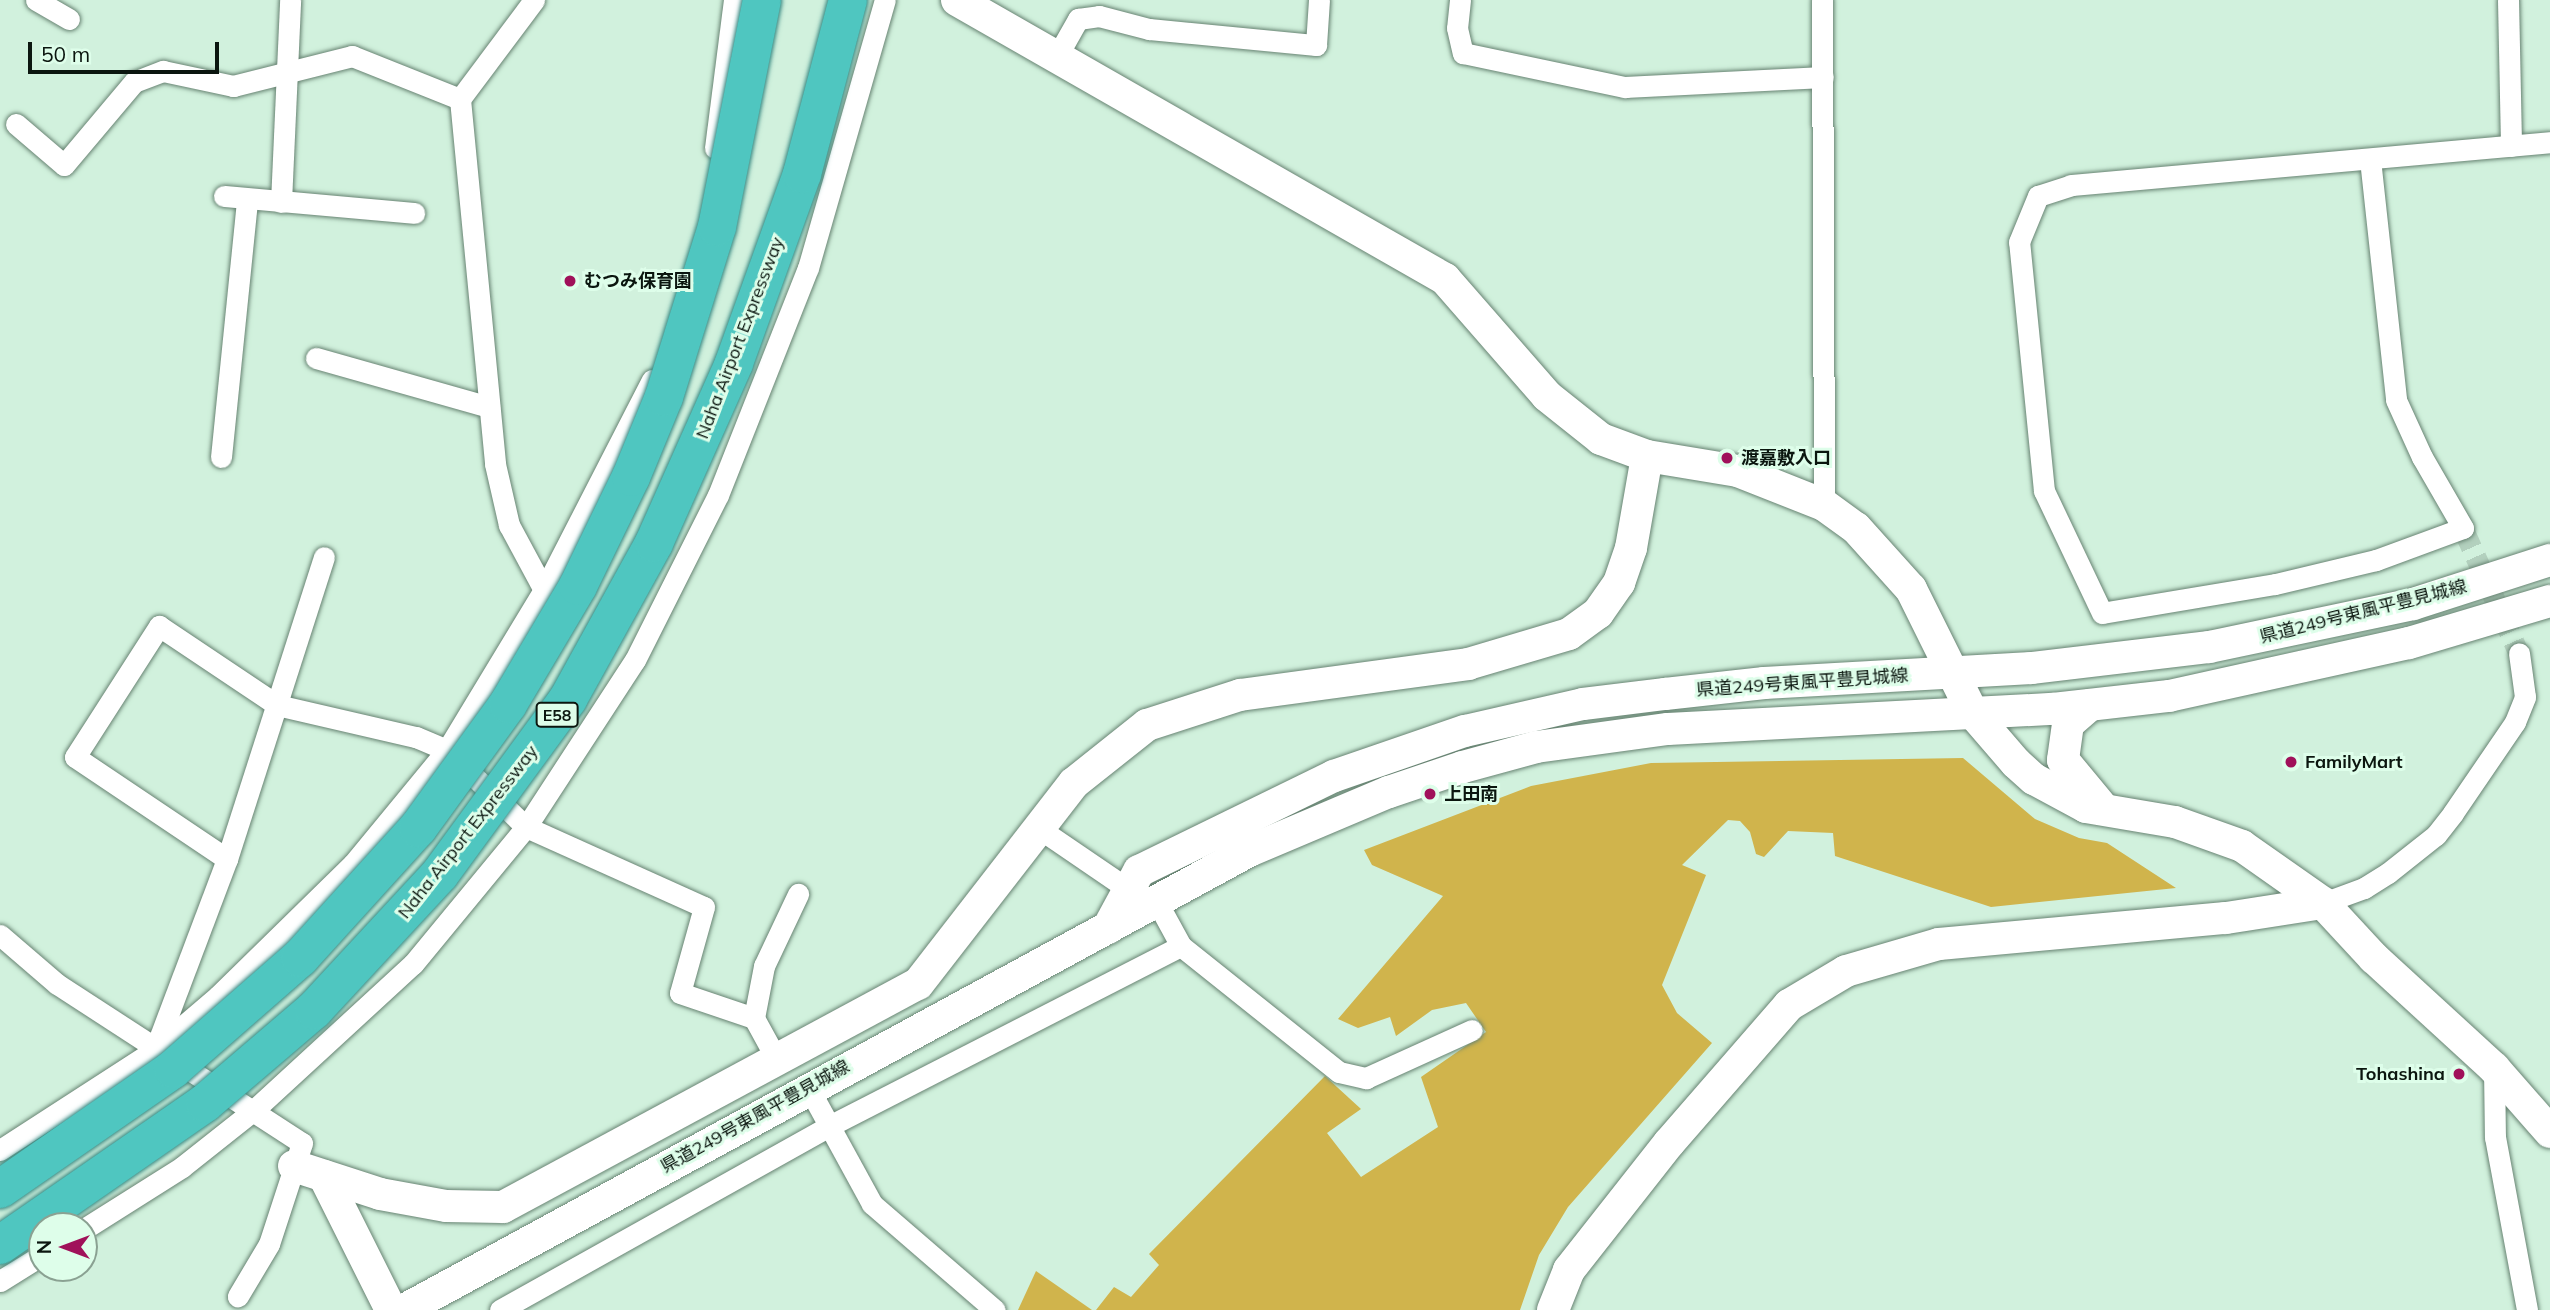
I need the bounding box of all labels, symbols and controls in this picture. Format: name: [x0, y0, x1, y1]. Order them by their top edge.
scale bar: [32, 28, 222, 72]
text: 50 m: [41, 41, 90, 67]
street label: Naha Airport Expressway: [692, 234, 788, 442]
place label: むつみ保育園: [584, 270, 692, 292]
marker: むつみ保育園: [562, 273, 578, 289]
place label: 渡嘉敷入口: [1741, 447, 1831, 469]
marker: 渡嘉敷入口: [1719, 450, 1735, 466]
street label: 県道249号東風平豊見城線: [2257, 576, 2469, 648]
street label: 県道249号東風平豊見城線: [1695, 665, 1909, 701]
road number: E58: [534, 702, 580, 728]
street label: Naha Airport Expressway: [394, 741, 542, 923]
place label: FamilyMart: [2305, 751, 2403, 773]
marker: FamilyMart: [2283, 754, 2299, 770]
place label: 上田南: [1444, 783, 1498, 805]
marker: 上田南: [1422, 786, 1438, 802]
street label: 県道249号東風平豊見城線: [657, 1056, 853, 1178]
place label: Tohashina: [2356, 1063, 2445, 1085]
marker: Tohashina: [2451, 1066, 2467, 1082]
north arrow: [28, 1212, 98, 1282]
text: N: [32, 1240, 56, 1254]

